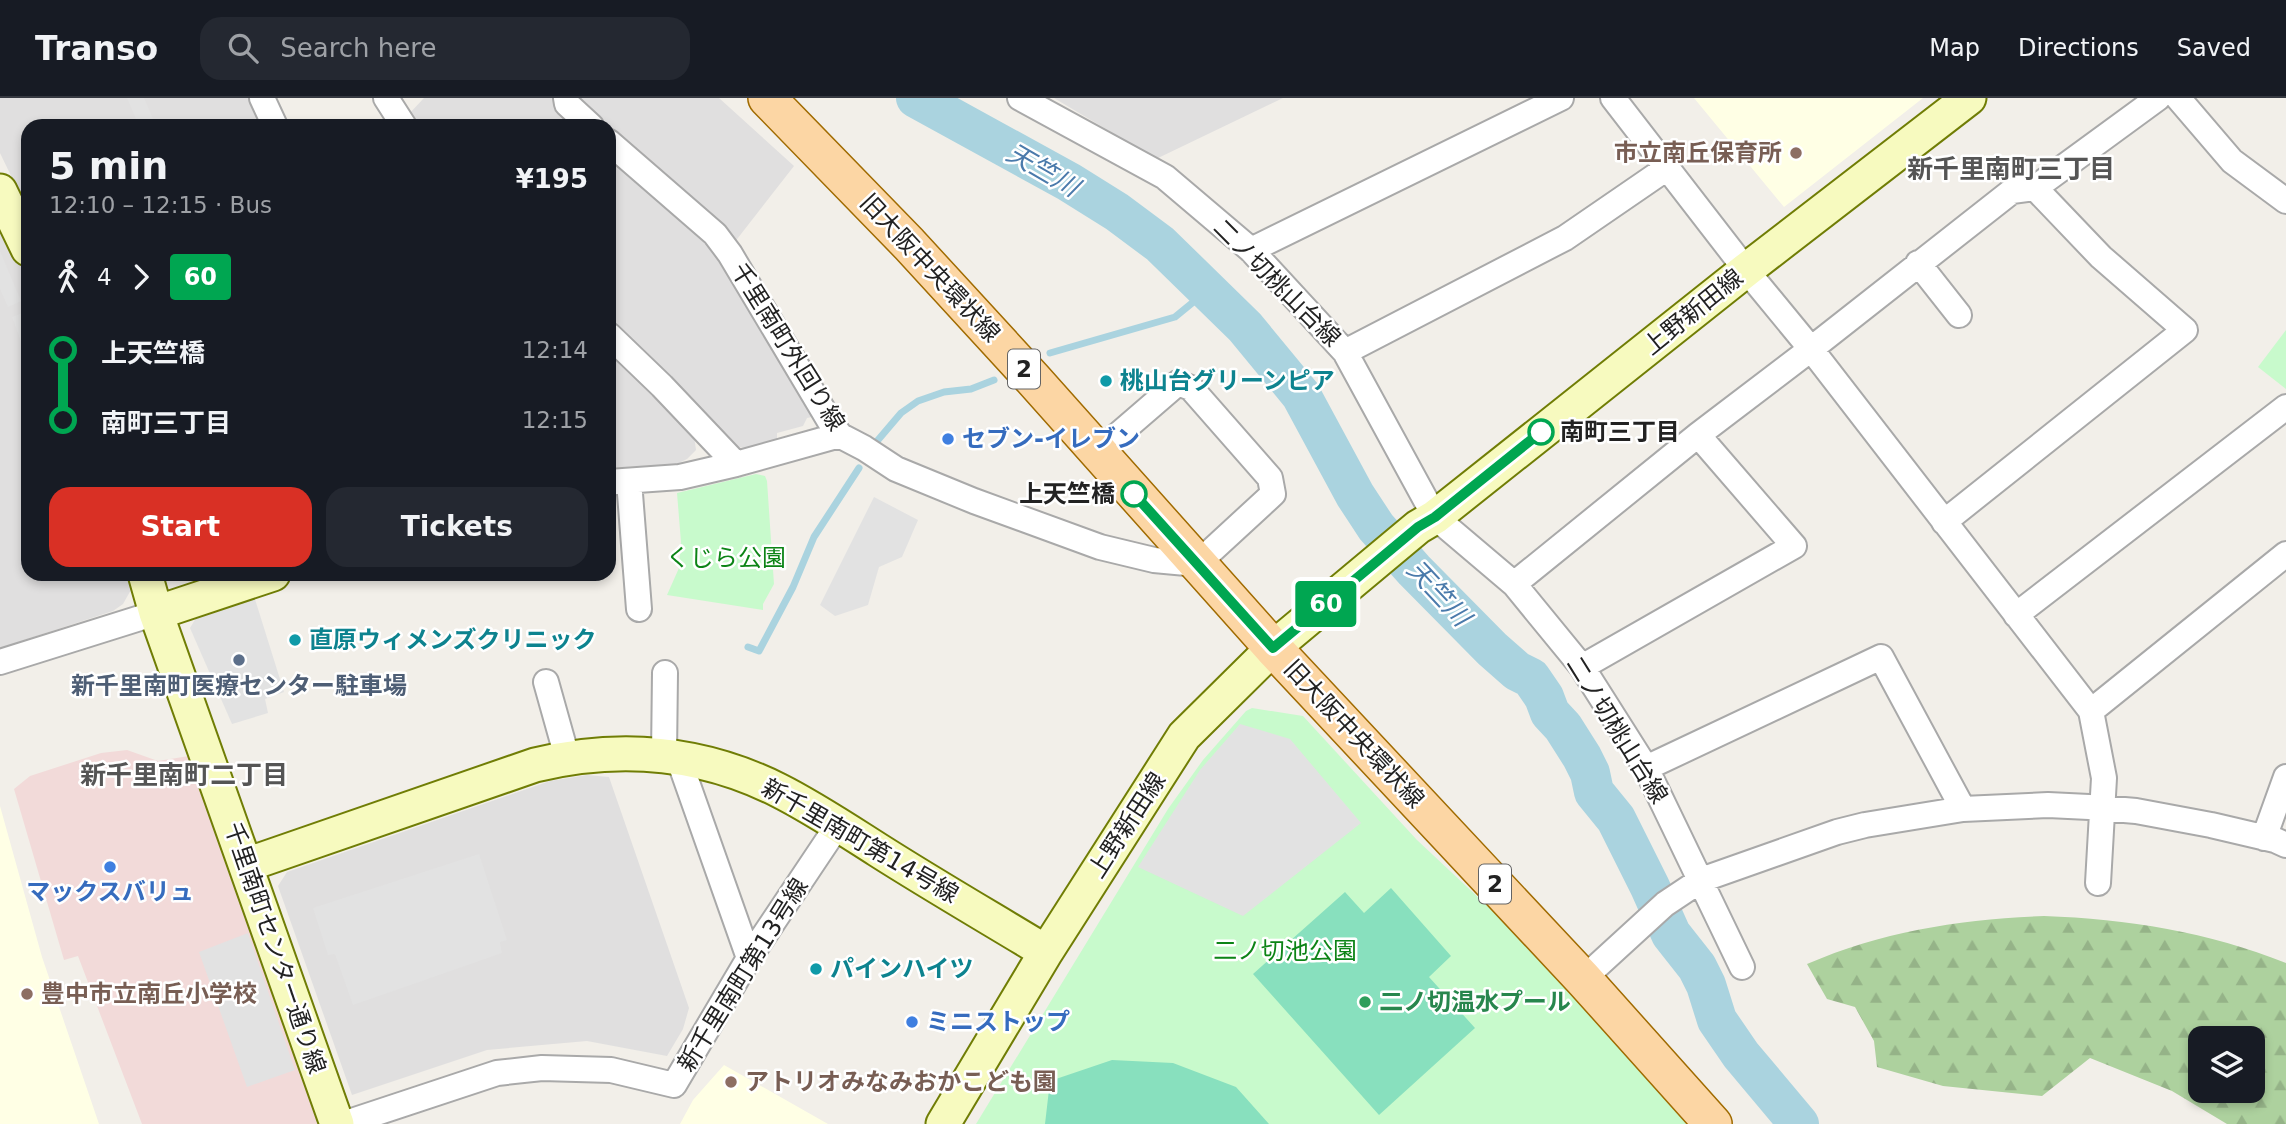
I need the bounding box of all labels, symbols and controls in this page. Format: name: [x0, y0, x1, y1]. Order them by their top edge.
search box: [200, 17, 690, 80]
text: Transo: [35, 29, 158, 68]
icon: search: [224, 29, 262, 67]
text: Search here: [280, 33, 436, 63]
text: Map: [1929, 34, 1980, 62]
text: Directions: [2018, 34, 2139, 62]
text: Saved: [2177, 34, 2251, 62]
water label: 天竺川: [1002, 138, 1087, 204]
place label: 市立南丘保育所: [1614, 139, 1782, 167]
text: 5 min: [49, 144, 168, 188]
marker: 市立南丘保育所: [1788, 145, 1804, 161]
district label: 新千里南町三丁目: [1907, 154, 2115, 184]
text: ¥195: [516, 164, 588, 194]
street label: 旧大阪中央環状線: [854, 188, 1006, 348]
text: 12:10 – 12:15 · Bus: [49, 192, 272, 218]
street label: 二ノ切桃山台線: [1208, 214, 1346, 352]
icon: walk: [49, 258, 87, 296]
icon: forward: [122, 258, 160, 296]
street label: 千里南町外回り線: [725, 258, 851, 436]
text: 60: [184, 263, 217, 291]
street label: 上野新田線: [1638, 263, 1748, 361]
text: 4: [97, 264, 112, 290]
text: 12:14: [522, 337, 588, 363]
text: 上天竺橋: [101, 338, 205, 368]
road number: 2: [1008, 350, 1040, 388]
place label: 桃山台グリーンピア: [1120, 367, 1335, 395]
marker: 桃山台グリーンピア: [1098, 373, 1114, 389]
text: 12:15: [522, 407, 588, 433]
text: 南町三丁目: [101, 408, 231, 438]
place label: 南町三丁目: [1560, 418, 1680, 446]
marker: 南町三丁目: [1528, 419, 1554, 445]
place label: セブン-イレブン: [962, 425, 1140, 453]
marker: セブン-イレブン: [940, 431, 956, 447]
place label: 上天竺橋: [1019, 480, 1115, 508]
marker: 上天竺橋: [1121, 481, 1147, 507]
button: Start: [49, 487, 312, 567]
button: Tickets: [326, 487, 588, 567]
park label: くじら公園: [666, 544, 786, 572]
water label: 天竺川: [1401, 554, 1479, 634]
line badge: 60: [1294, 581, 1358, 627]
text: 60: [1309, 590, 1343, 618]
place label: 直原ウィメンズクリニック: [309, 626, 597, 654]
marker: 直原ウィメンズクリニック: [287, 632, 303, 648]
street label: 二ノ切桃山台線: [1561, 651, 1673, 809]
marker: 新千里南町医療センター駐車場: [231, 652, 247, 668]
street label: 旧大阪中央環状線: [1278, 654, 1430, 814]
place label: 新千里南町医療センター駐車場: [71, 672, 407, 700]
district label: 新千里南町二丁目: [80, 760, 288, 790]
street label: 上野新田線: [1083, 767, 1171, 883]
street label: 新千里南町第14号線: [757, 773, 963, 909]
street label: 千里南町センター通り線: [219, 819, 331, 1077]
marker: マックスバリュ: [102, 859, 118, 875]
road number: 2: [1479, 864, 1511, 904]
street label: 新千里南町第13号線: [672, 873, 814, 1077]
place label: マックスバリュ: [26, 878, 194, 906]
park label: 二ノ切池公園: [1213, 937, 1357, 965]
place label: パインハイツ: [830, 955, 974, 983]
marker: パインハイツ: [808, 961, 824, 977]
place label: 豊中市立南丘小学校: [41, 980, 257, 1008]
marker: 豊中市立南丘小学校: [19, 986, 35, 1002]
place label: 二ノ切温水プール: [1379, 988, 1571, 1016]
marker: 二ノ切温水プール: [1357, 994, 1373, 1010]
place label: ミニストップ: [926, 1008, 1070, 1036]
marker: ミニストップ: [904, 1014, 920, 1030]
map controls: [2188, 1026, 2265, 1103]
button: layers: [2188, 1026, 2265, 1103]
place label: アトリオみなみおかこども園: [745, 1068, 1057, 1096]
marker: アトリオみなみおかこども園: [723, 1074, 739, 1090]

